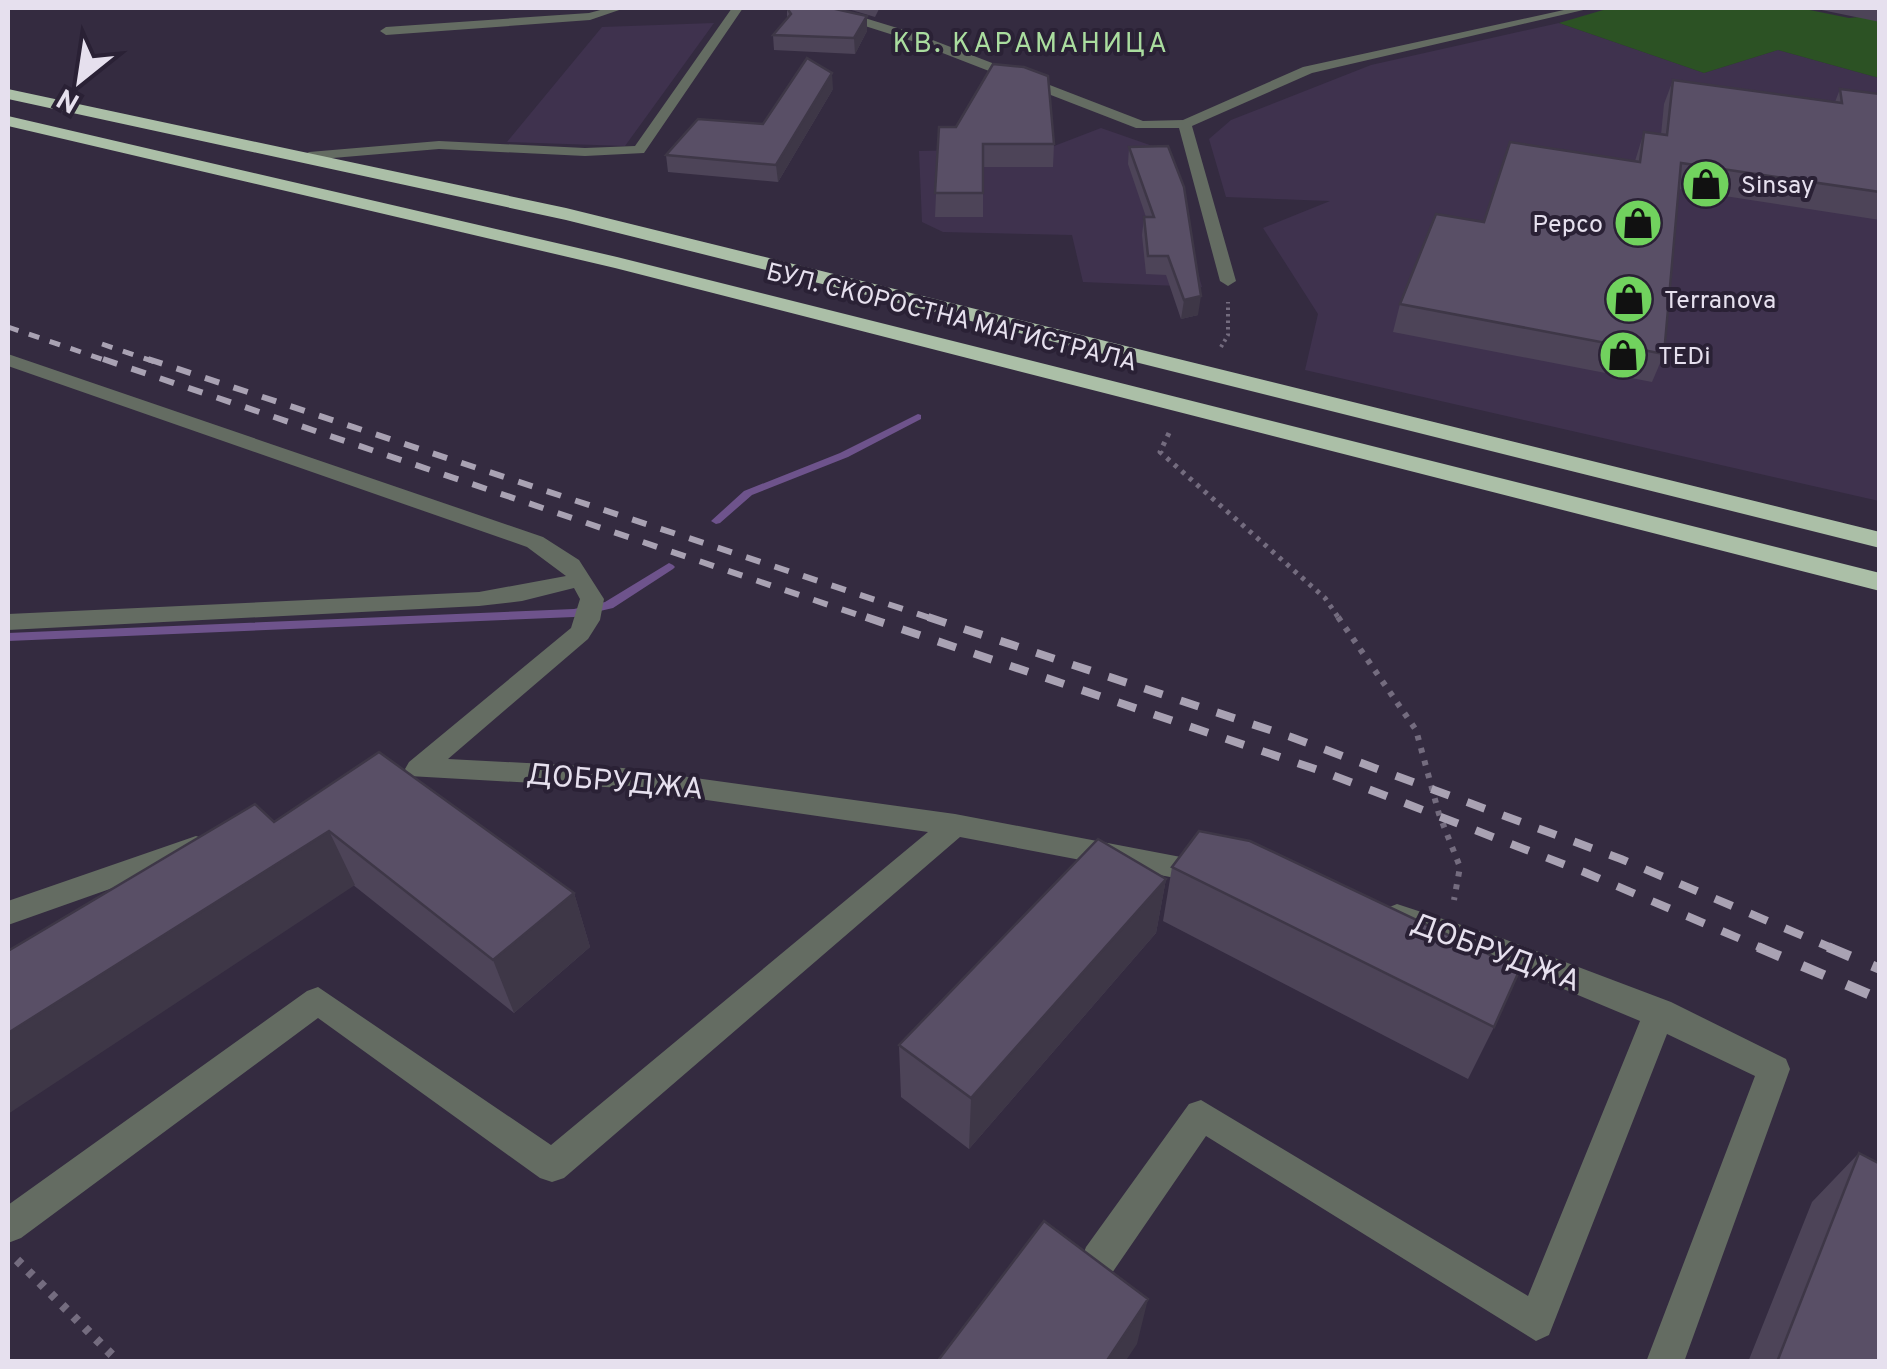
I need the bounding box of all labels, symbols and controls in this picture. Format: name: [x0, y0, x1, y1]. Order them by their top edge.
district label: КВ. КАРАМАНИЦА: [893, 27, 1169, 63]
north arrow: [30, 30, 130, 130]
text: N: [51, 78, 87, 120]
shop icon: Sinsay: [1680, 158, 1732, 210]
place label: Sinsay: [1741, 171, 1814, 203]
shop icon: Pepco: [1612, 197, 1664, 249]
place label: Pepco: [1532, 210, 1603, 242]
street label: БУЛ. СКОРОСТНА МАГИСТРАЛА: [763, 257, 1140, 381]
shop icon: Terranova: [1603, 273, 1655, 325]
place label: Terranova: [1664, 286, 1776, 318]
shop icon: TEDi: [1597, 329, 1649, 381]
place label: TEDi: [1658, 342, 1711, 374]
street label: ДОБРУДЖА: [525, 757, 705, 810]
street label: ДОБРУДЖА: [1405, 907, 1585, 1002]

